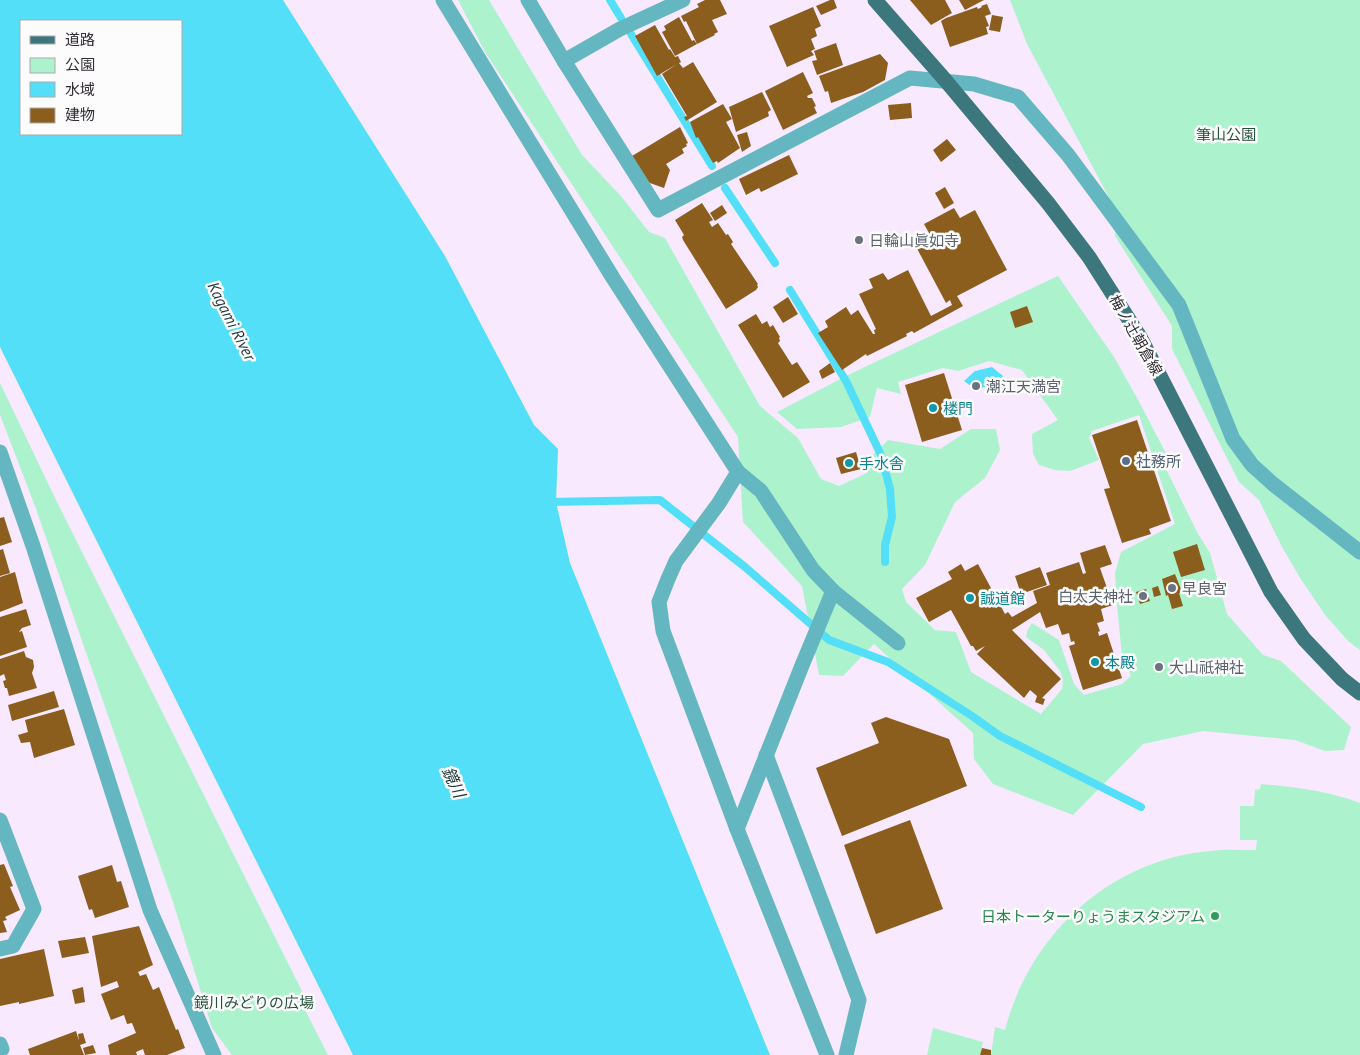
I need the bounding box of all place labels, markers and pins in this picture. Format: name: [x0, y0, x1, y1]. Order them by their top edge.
place label: 日輪山眞如寺: [869, 231, 959, 250]
marker: 日輪山眞如寺: [853, 234, 865, 246]
place label: 潮江天満宮: [986, 377, 1061, 396]
marker: 潮江天満宮: [970, 380, 982, 392]
place label: 楼門: [943, 399, 973, 418]
marker: 楼門: [927, 402, 939, 414]
place label: 社務所: [1136, 452, 1181, 471]
place label: 手水舎: [859, 454, 904, 473]
marker: 社務所: [1120, 455, 1132, 467]
marker: 手水舎: [843, 457, 855, 469]
place label: 早良宮: [1182, 579, 1227, 598]
marker: 早良宮: [1166, 582, 1178, 594]
place label: 白太夫神社: [1058, 587, 1133, 606]
place label: 誠道館: [980, 589, 1025, 608]
marker: 白太夫神社: [1137, 590, 1149, 602]
marker: 誠道館: [964, 592, 976, 604]
place label: 本殿: [1105, 653, 1135, 672]
marker: 本殿: [1089, 656, 1101, 668]
place label: 大山祇神社: [1169, 658, 1244, 677]
marker: 大山祇神社: [1153, 661, 1165, 673]
place label: 日本トーターりょうまスタジアム: [981, 907, 1205, 926]
marker: 日本トーターりょうまスタジアム: [1209, 910, 1221, 922]

